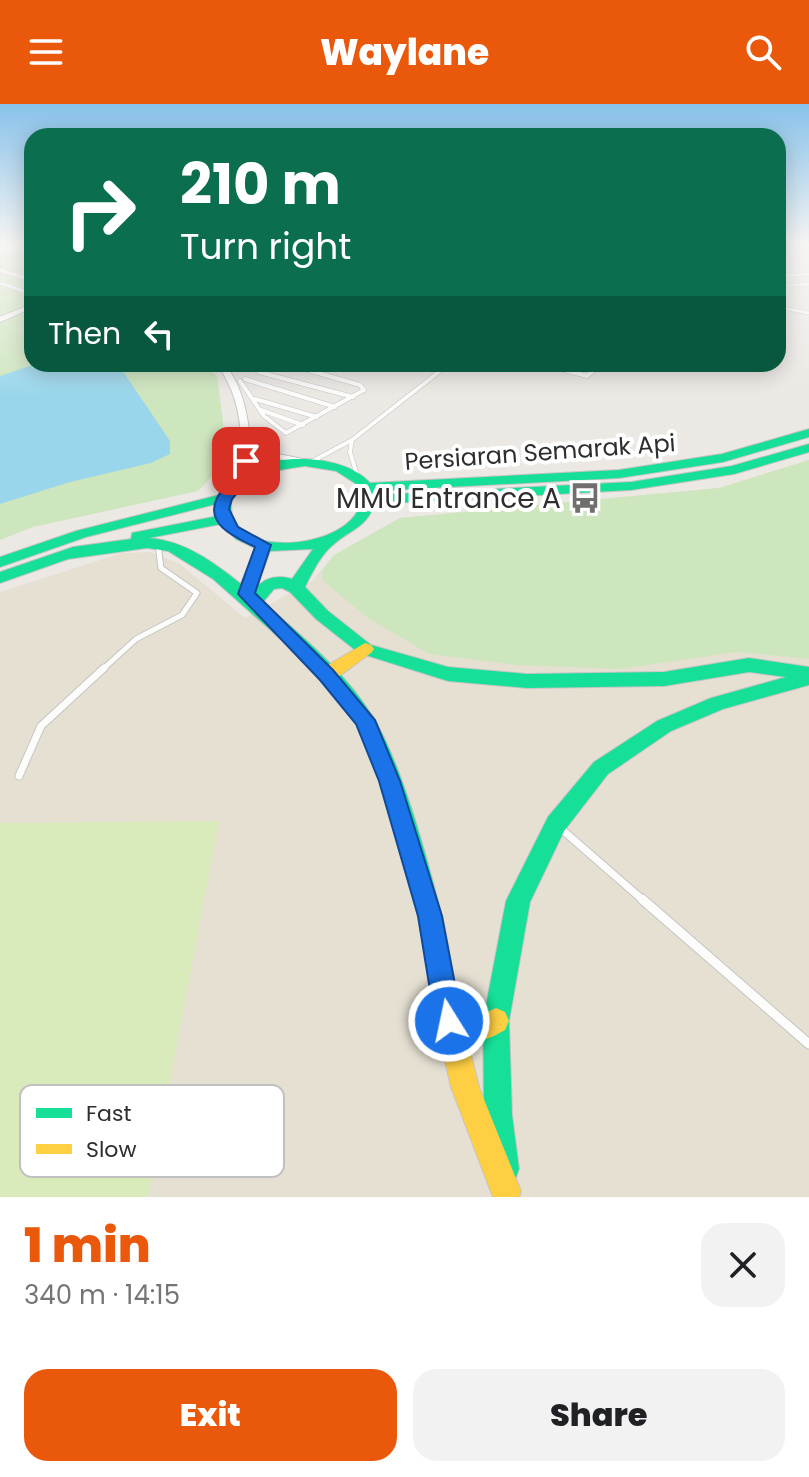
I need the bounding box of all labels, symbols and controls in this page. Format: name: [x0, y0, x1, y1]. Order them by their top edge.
text: Waylane: [320, 27, 489, 78]
icon: menu: [24, 30, 68, 74]
icon: search: [741, 30, 785, 74]
text: 210 m: [180, 145, 341, 224]
icon: right: [48, 160, 152, 264]
text: Turn right: [180, 221, 351, 272]
text: Then: [48, 312, 121, 355]
icon: left: [137, 312, 181, 356]
street label: Persiaran Semarak Api: [403, 426, 677, 478]
pin: [212, 427, 280, 495]
icon: arrive: [224, 439, 268, 483]
place label: MMU Entrance A: [336, 479, 561, 518]
bus stop icon: MMU Entrance A: [568, 481, 602, 515]
position arrow: [407, 979, 491, 1063]
legend: [20, 1085, 284, 1177]
text: Fast: [86, 1098, 131, 1129]
text: Slow: [86, 1134, 136, 1165]
text: 1 min: [24, 1212, 151, 1279]
button: close: [701, 1223, 785, 1307]
text: 340 m · 14:15: [24, 1277, 180, 1313]
button: Exit: [24, 1369, 397, 1461]
button: Share: [413, 1369, 785, 1461]

